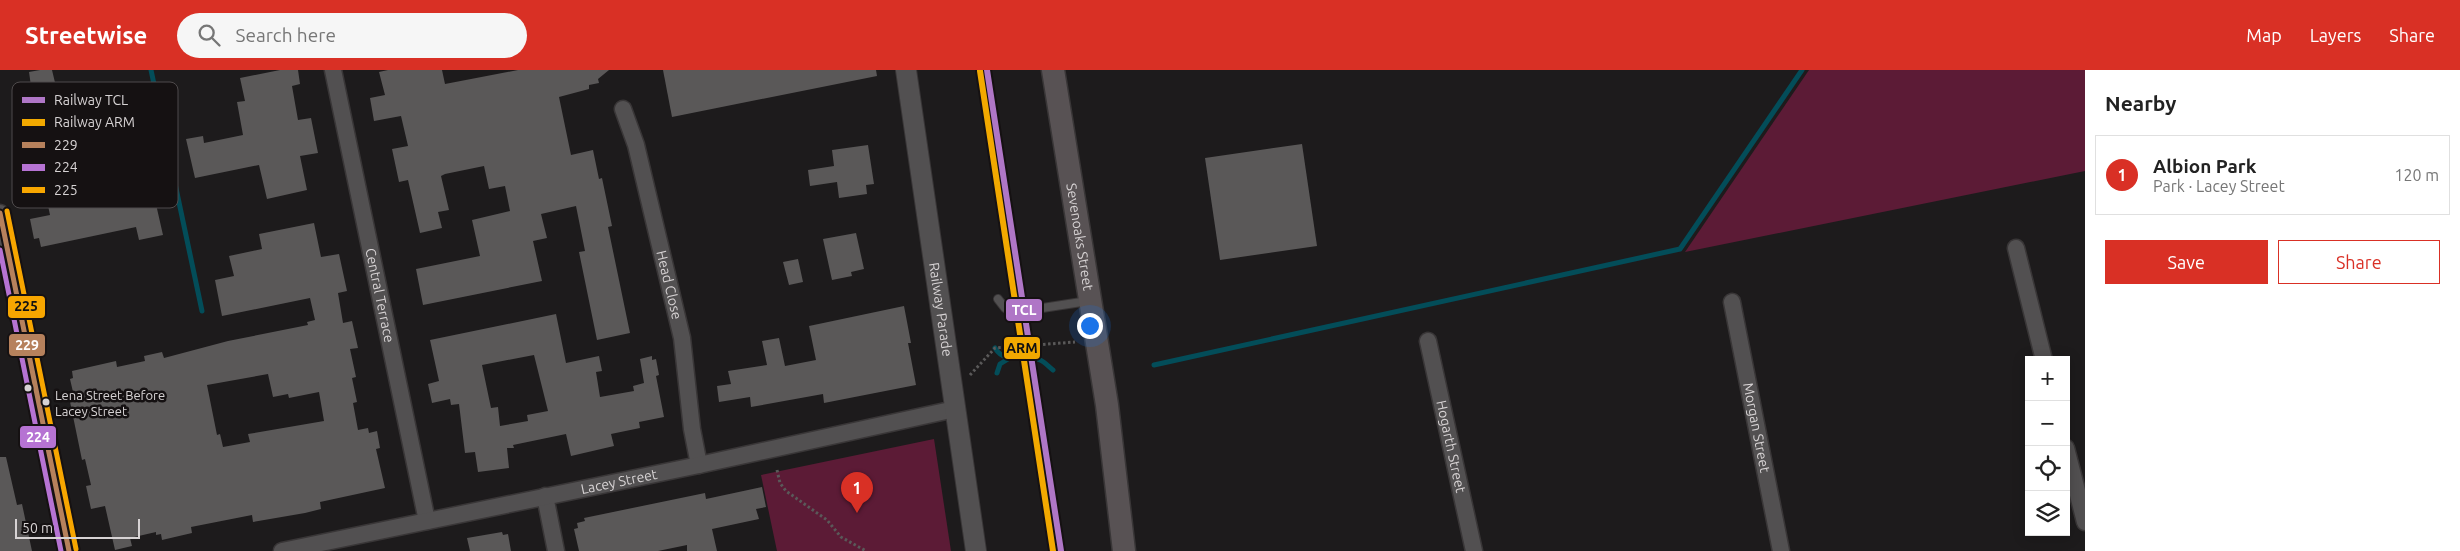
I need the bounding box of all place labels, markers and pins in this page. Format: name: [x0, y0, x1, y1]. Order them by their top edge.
unlabelled marker: [23, 383, 33, 393]
place label: Lena Street Before Lacey Street: [55, 388, 165, 418]
marker: Lena Street Before Lacey Street: [41, 397, 51, 407]
pin: 1: [841, 472, 873, 513]

